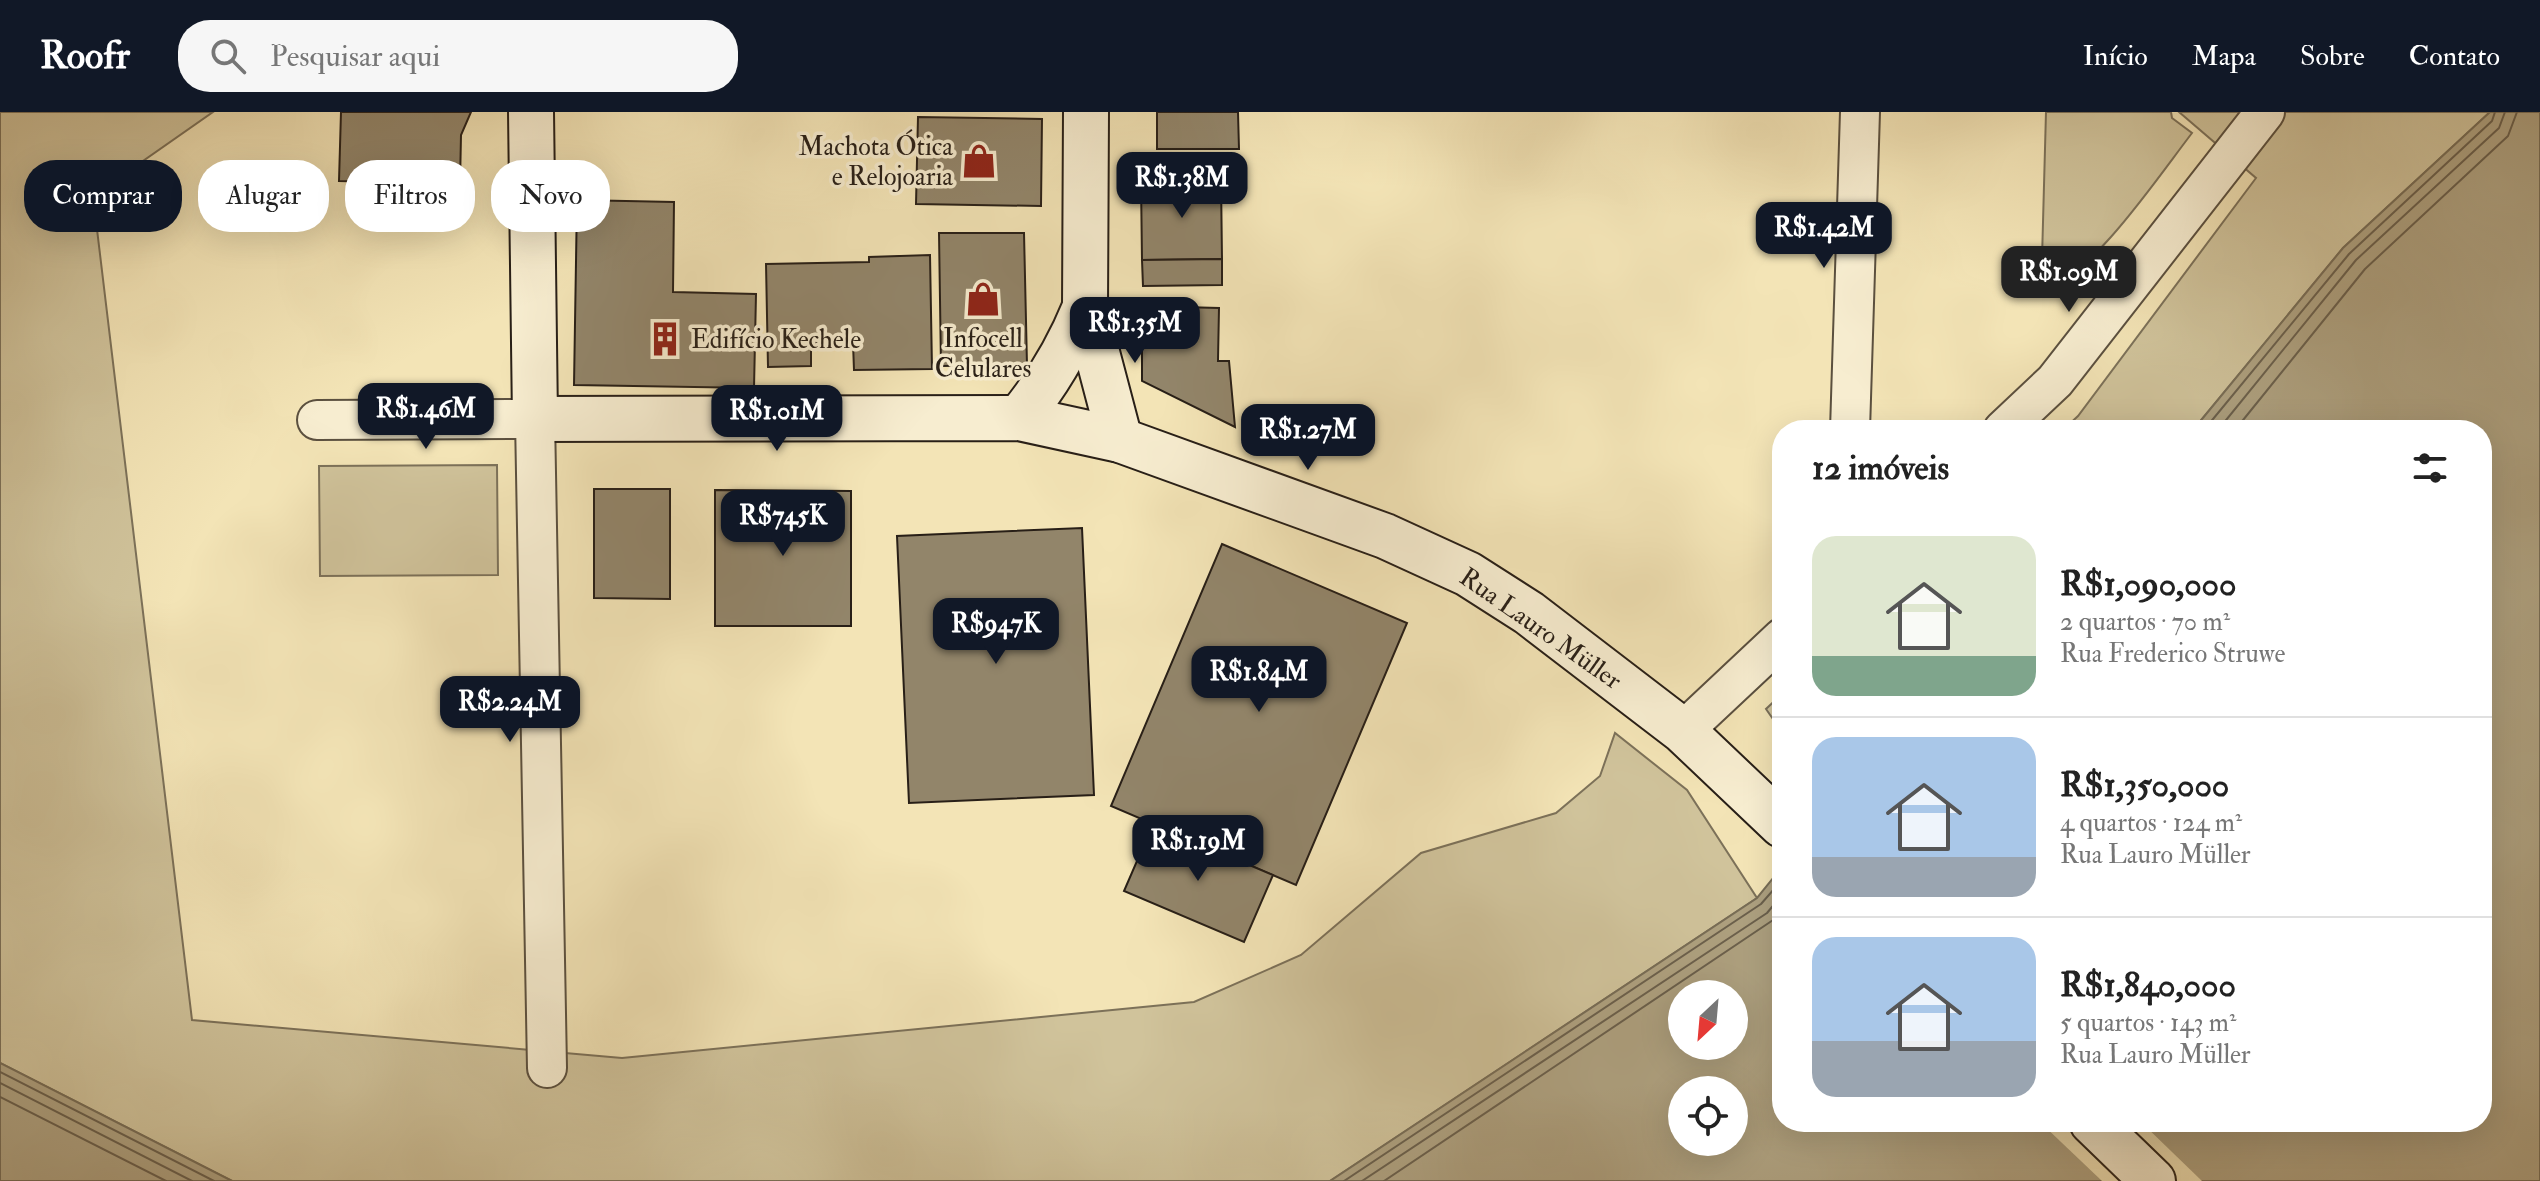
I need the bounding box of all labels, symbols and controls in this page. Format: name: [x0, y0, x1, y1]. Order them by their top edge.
search box: [178, 20, 738, 92]
text: Roofr: [40, 32, 130, 80]
icon: search: [206, 34, 250, 78]
text: Pesquisar aqui: [270, 38, 440, 75]
text: Início: [2083, 39, 2148, 74]
text: Mapa: [2192, 39, 2256, 74]
text: Sobre: [2300, 39, 2365, 74]
text: Contato: [2409, 39, 2500, 74]
place label: Machota Ótica e Relojoaria: [799, 129, 953, 193]
shop icon: Machota Ótica e Relojoaria: [960, 142, 998, 180]
pin: R$1.38M: [1108, 152, 1256, 220]
chip: Comprar: [24, 160, 182, 232]
chip: Alugar: [198, 160, 329, 232]
chip: Filtros: [345, 160, 475, 232]
chip: Novo: [491, 160, 610, 232]
text: R$1.38M: [1135, 162, 1230, 194]
pin: R$1.42M: [1750, 202, 1898, 270]
text: R$1.42M: [1774, 212, 1874, 244]
pin: R$1.09M: [1995, 246, 2143, 314]
text: R$1.09M: [2019, 256, 2119, 288]
shop icon: Infocell Celulares: [964, 280, 1002, 318]
pin: R$1.35M: [1061, 297, 1209, 365]
text: R$1.35M: [1088, 307, 1182, 339]
building icon: Edifício Kechele: [646, 320, 684, 358]
place label: Infocell Celulares: [935, 323, 1031, 385]
place label: Edifício Kechele: [691, 324, 861, 356]
pin: R$1.46M: [352, 383, 500, 451]
pin: R$1.01M: [703, 385, 851, 453]
text: R$1.46M: [376, 393, 476, 425]
text: R$1.01M: [729, 395, 825, 427]
pin: R$1.27M: [1234, 404, 1382, 472]
text: R$1.27M: [1259, 414, 1357, 446]
icon: filters: [2408, 446, 2452, 490]
text: 12 imóveis: [1812, 447, 1949, 490]
pin: R$745K: [718, 490, 848, 558]
text: R$745K: [739, 500, 827, 532]
street label: Rua Lauro Müller: [1453, 561, 1628, 697]
text: R$1,090,000: [2060, 563, 2236, 606]
icon: home: [1876, 568, 1972, 664]
pin: R$947K: [931, 598, 1061, 666]
text: 2 quartos · 70 m²: [2060, 606, 2230, 638]
text: R$947K: [951, 608, 1041, 640]
text: Rua Frederico Struwe: [2060, 638, 2285, 670]
pin: R$1.84M: [1185, 646, 1333, 714]
text: R$1.84M: [1209, 656, 1309, 688]
pin: R$2.24M: [436, 676, 584, 744]
text: R$2.24M: [458, 686, 562, 718]
text: R$1,350,000: [2060, 764, 2229, 807]
icon: home: [1876, 769, 1972, 865]
text: 4 quartos · 124 m²: [2060, 807, 2242, 839]
pin: R$1.19M: [1124, 815, 1272, 883]
text: R$1.19M: [1150, 825, 1246, 857]
text: Rua Lauro Müller: [2060, 839, 2251, 871]
text: R$1,840,000: [2060, 964, 2236, 1007]
icon: home: [1876, 969, 1972, 1065]
north arrow: [1668, 980, 1748, 1060]
map controls: [1668, 980, 1748, 1156]
text: 5 quartos · 143 m²: [2060, 1007, 2236, 1039]
text: Rua Lauro Müller: [2060, 1039, 2251, 1071]
button: locate: [1668, 1076, 1748, 1156]

